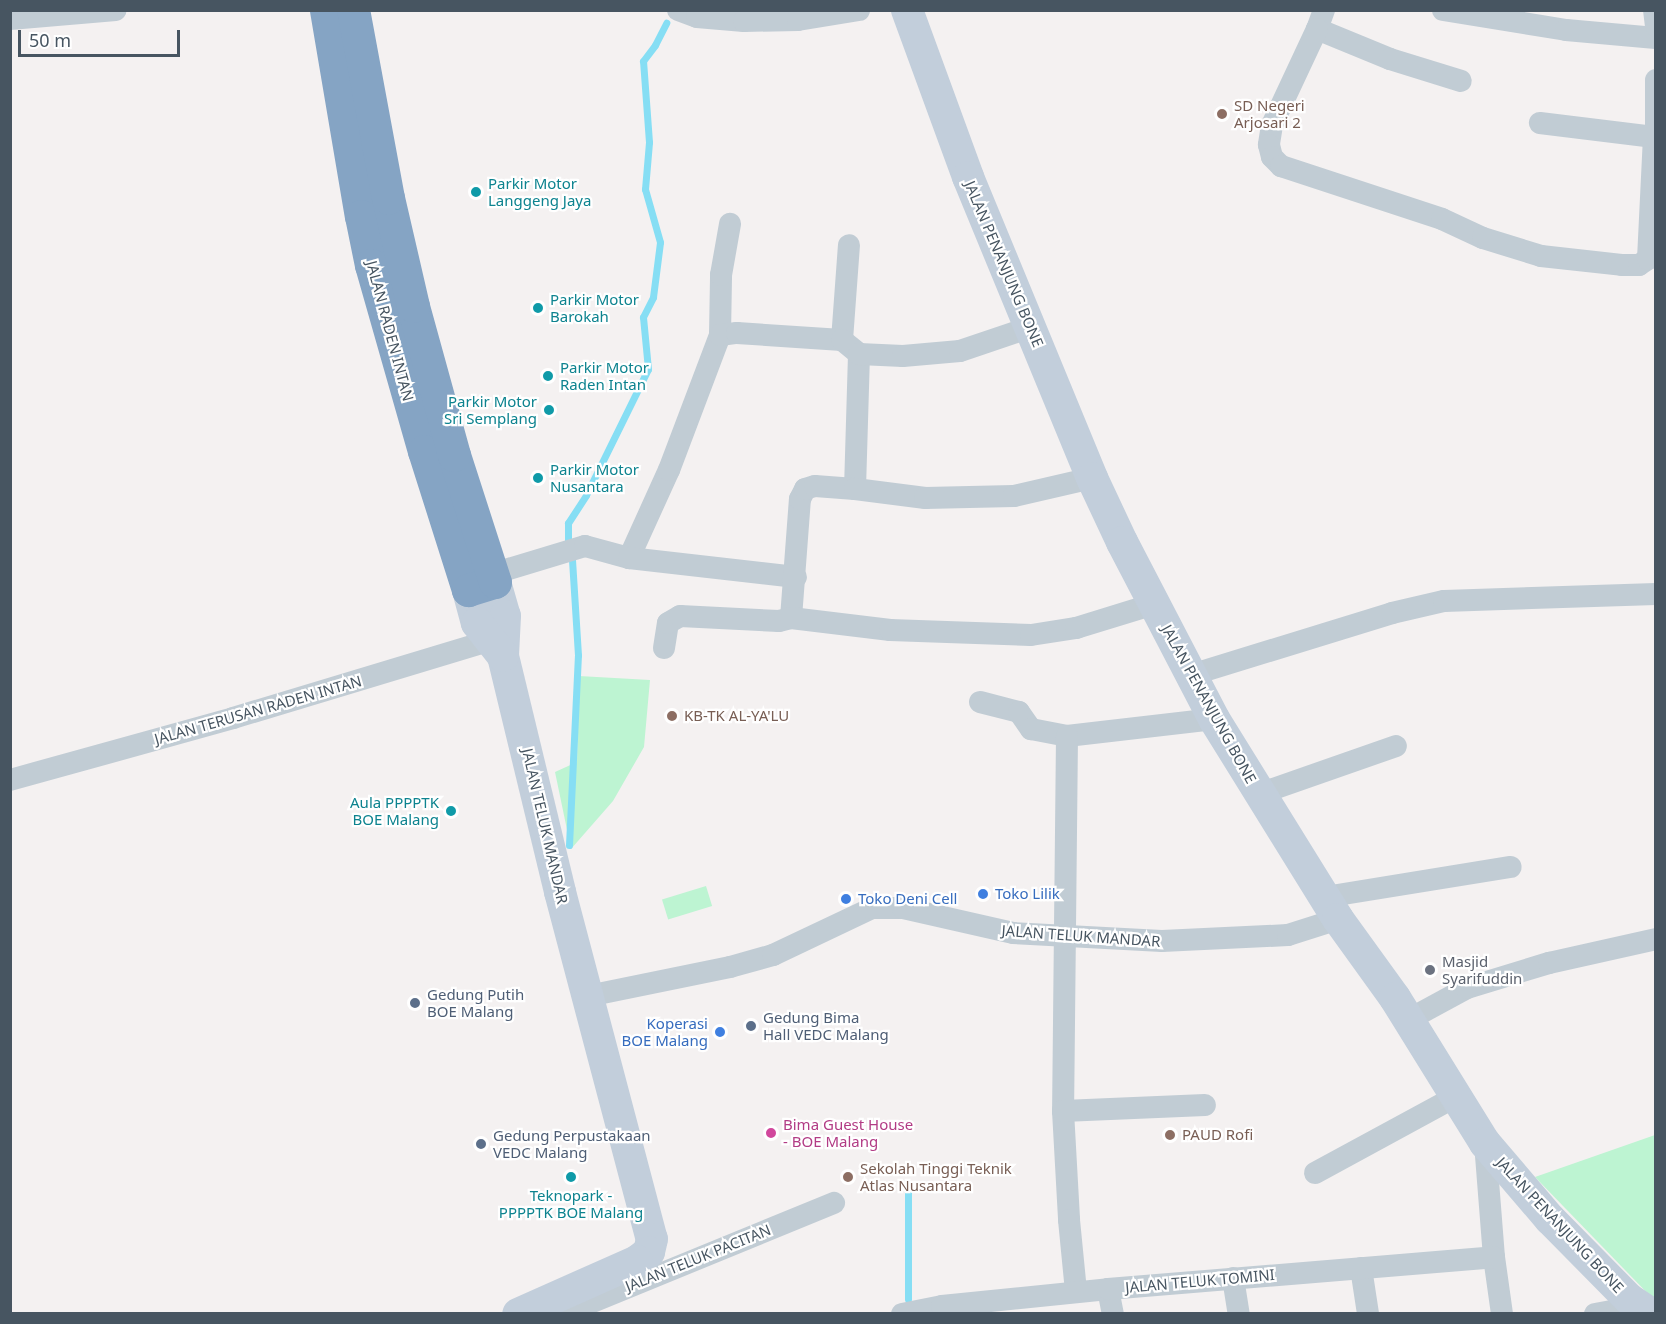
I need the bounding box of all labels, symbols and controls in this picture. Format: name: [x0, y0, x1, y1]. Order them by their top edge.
scale bar: [21, 18, 183, 56]
text: 50 m: [29, 28, 71, 52]
place label: SD Negeri Arjosari 2: [1234, 96, 1305, 131]
marker: SD Negeri Arjosari 2: [1215, 107, 1229, 121]
place label: Parkir Motor Langgeng Jaya: [488, 174, 591, 209]
street label: JALAN PENANJUNG BONE: [961, 178, 1047, 350]
marker: Parkir Motor Langgeng Jaya: [469, 185, 483, 199]
street label: JALAN RADEN INTAN: [363, 259, 417, 403]
place label: Parkir Motor Barokah: [550, 290, 639, 325]
marker: Parkir Motor Barokah: [531, 301, 545, 315]
place label: Parkir Motor Raden Intan: [560, 358, 649, 393]
marker: Parkir Motor Raden Intan: [541, 369, 555, 383]
place label: Parkir Motor Sri Semplang: [444, 392, 537, 427]
marker: Parkir Motor Sri Semplang: [542, 403, 556, 417]
place label: Parkir Motor Nusantara: [550, 460, 639, 495]
marker: Parkir Motor Nusantara: [531, 471, 545, 485]
street label: JALAN PENANJUNG BONE: [1158, 621, 1260, 787]
street label: JALAN TERUSAN RADEN INTAN: [152, 672, 364, 748]
place label: KB-TK AL-YA'LU: [684, 707, 789, 725]
marker: KB-TK AL-YA'LU: [665, 709, 679, 723]
street label: JALAN TELUK MANDAR: [518, 746, 572, 906]
place label: Aula PPPPTK BOE Malang: [350, 793, 439, 828]
marker: Aula PPPPTK BOE Malang: [444, 804, 458, 818]
place label: Toko Lilik: [995, 885, 1060, 903]
marker: Toko Lilik: [976, 887, 990, 901]
place label: Toko Deni Cell: [858, 890, 957, 908]
marker: Toko Deni Cell: [839, 892, 853, 906]
street label: JALAN TELUK MANDAR: [1001, 921, 1161, 951]
place label: Masjid Syarifuddin: [1442, 952, 1522, 987]
marker: Masjid Syarifuddin: [1423, 963, 1437, 977]
place label: Gedung Putih BOE Malang: [427, 985, 524, 1020]
marker: Gedung Putih BOE Malang: [408, 996, 422, 1010]
place label: Gedung Bima Hall VEDC Malang: [763, 1008, 889, 1043]
place label: Koperasi BOE Malang: [621, 1014, 708, 1049]
marker: Gedung Bima Hall VEDC Malang: [744, 1019, 758, 1033]
marker: Koperasi BOE Malang: [713, 1025, 727, 1039]
place label: Bima Guest House - BOE Malang: [783, 1115, 913, 1150]
place label: Gedung Perpustakaan VEDC Malang: [493, 1126, 651, 1161]
marker: Bima Guest House - BOE Malang: [764, 1126, 778, 1140]
place label: PAUD Rofi: [1182, 1126, 1253, 1144]
marker: PAUD Rofi: [1163, 1128, 1177, 1142]
marker: Gedung Perpustakaan VEDC Malang: [474, 1137, 488, 1151]
street label: JALAN PENANJUNG BONE: [1492, 1154, 1628, 1296]
place label: Sekolah Tinggi Teknik Atlas Nusantara: [860, 1159, 1012, 1194]
marker: Teknopark - PPPPTK BOE Malang: [564, 1170, 578, 1184]
marker: Sekolah Tinggi Teknik Atlas Nusantara: [841, 1170, 855, 1184]
place label: Teknopark - PPPPTK BOE Malang: [499, 1186, 643, 1221]
street label: JALAN TELUK PACITAN: [623, 1221, 773, 1295]
street label: JALAN TELUK TOMINI: [1125, 1266, 1275, 1296]

